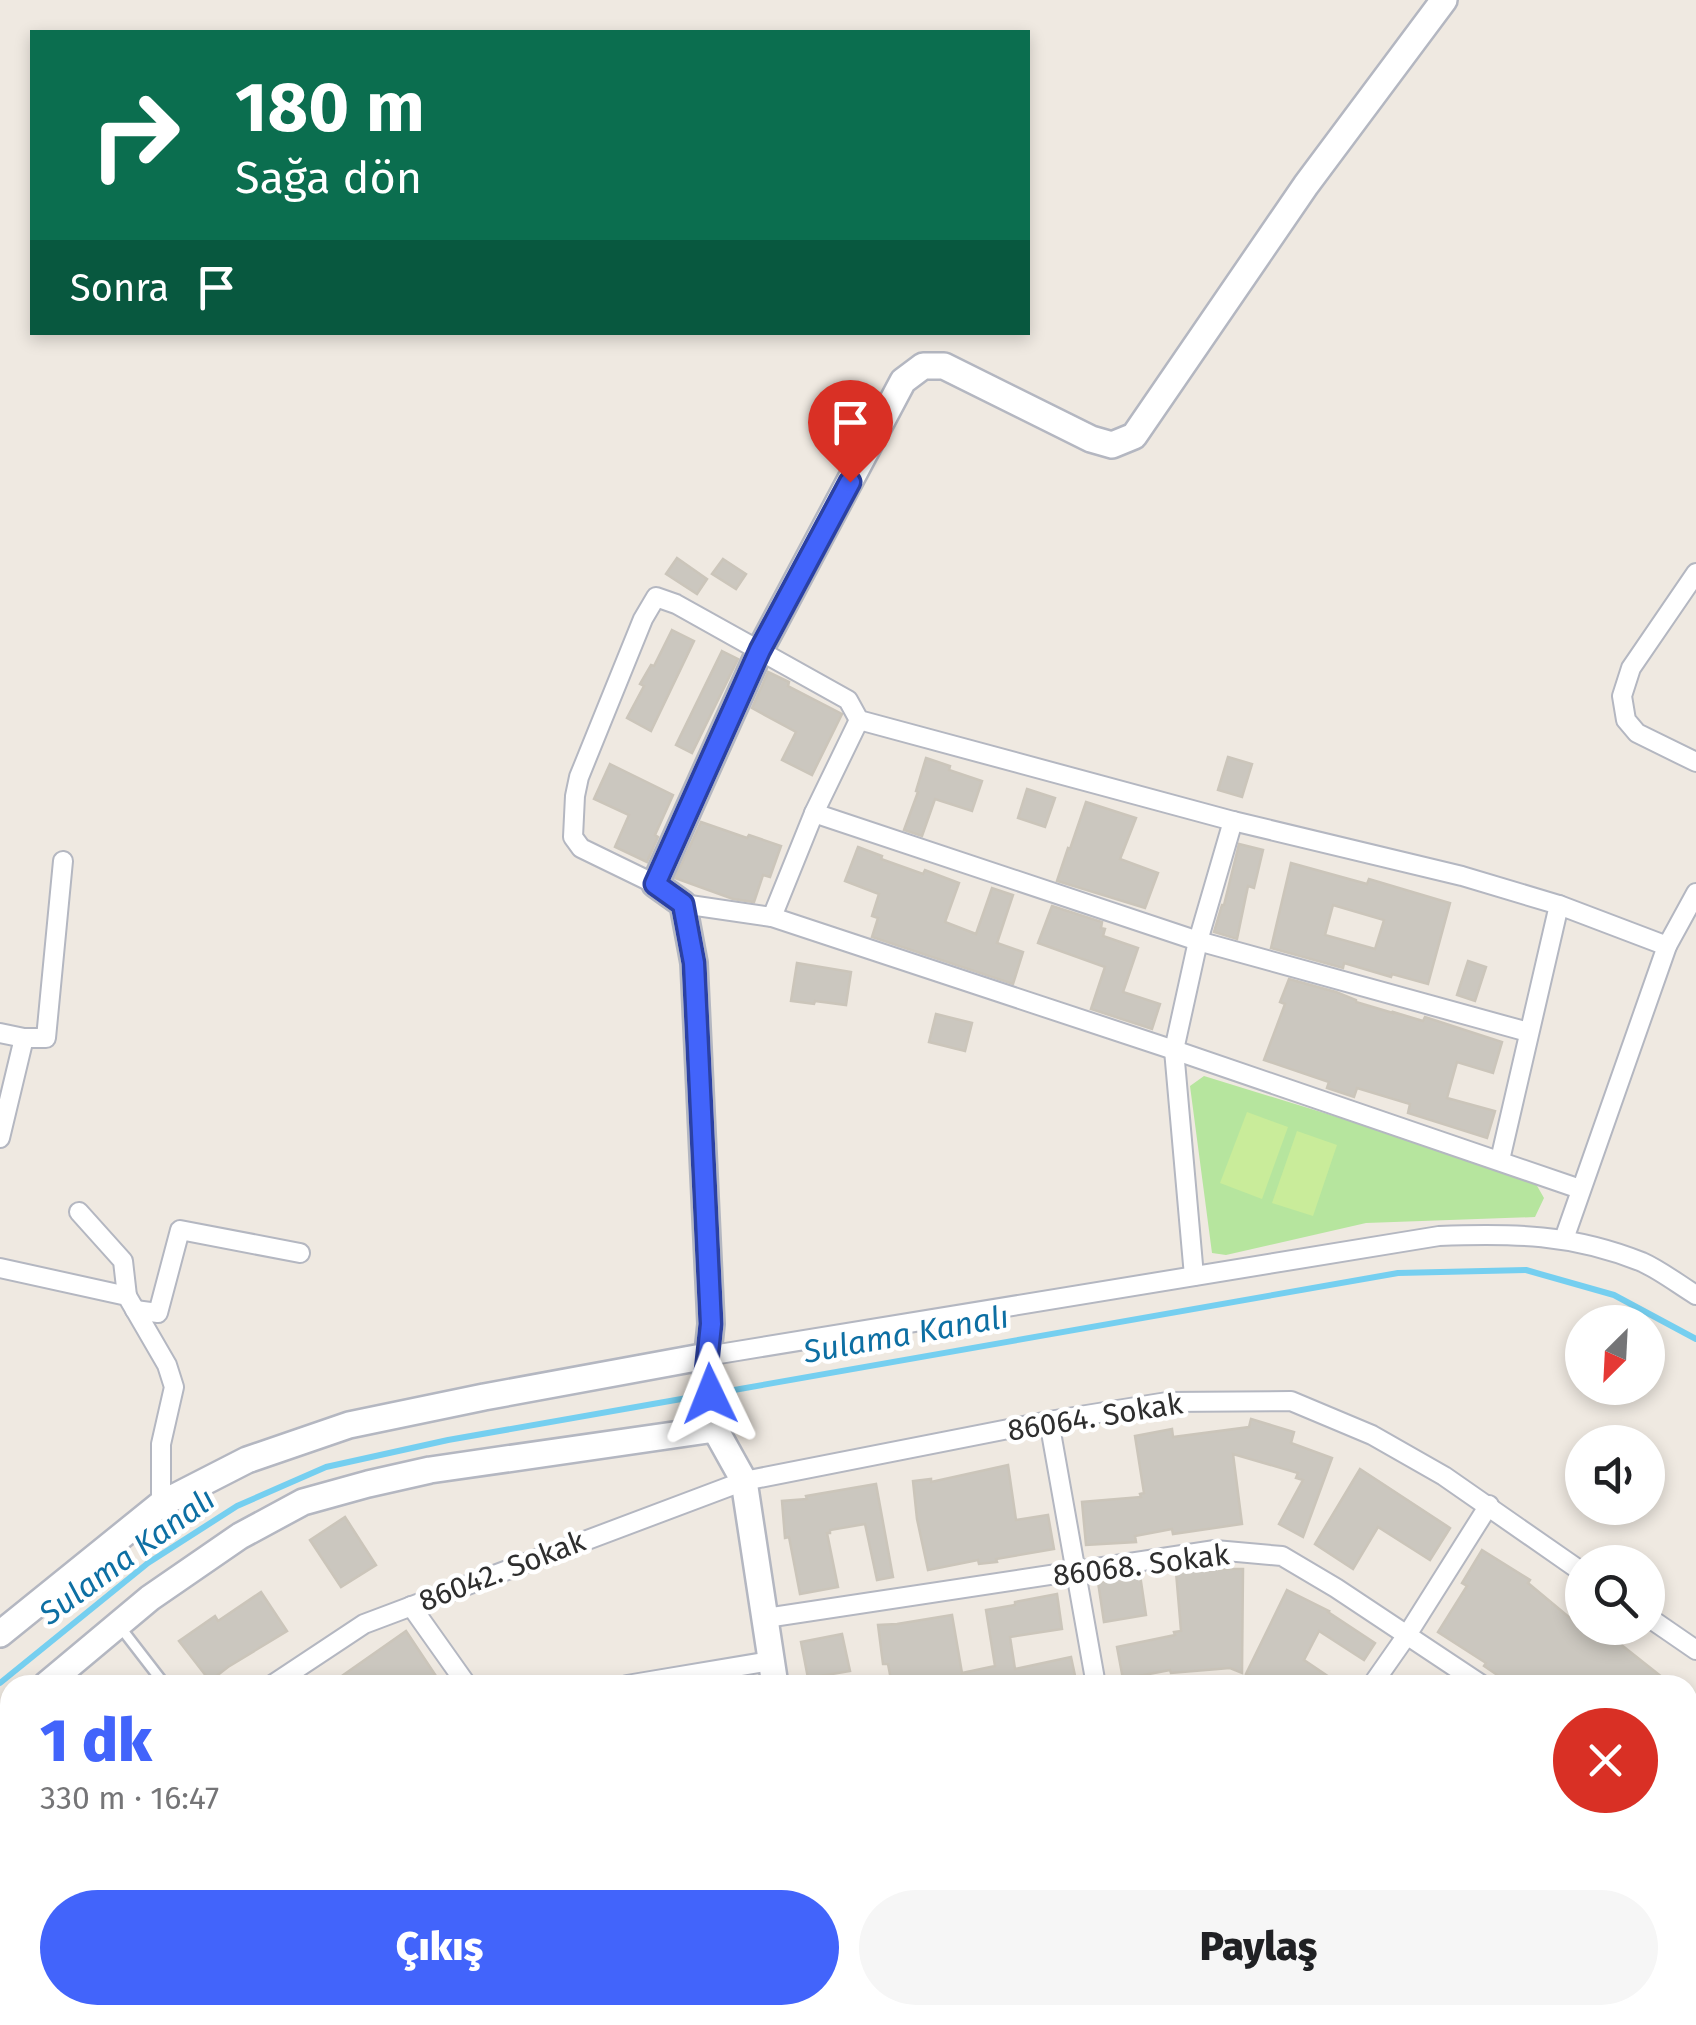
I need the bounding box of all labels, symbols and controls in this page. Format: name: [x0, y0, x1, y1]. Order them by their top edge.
text: 180 m: [235, 66, 425, 150]
icon: right: [70, 70, 200, 200]
text: Sağa dön: [235, 151, 422, 205]
icon: arrive: [189, 260, 244, 315]
text: Sonra: [70, 265, 169, 311]
pin: [808, 380, 893, 483]
icon: arrive: [823, 395, 878, 450]
water label: Sulama Kanalı: [799, 1297, 1012, 1371]
north arrow: [1565, 1305, 1665, 1405]
map controls: [1565, 1305, 1665, 1645]
position arrow: [658, 1342, 762, 1446]
street label: 86064. Sokak: [1005, 1385, 1186, 1449]
button: sound: [1565, 1425, 1665, 1525]
water label: Sulama Kanalı: [31, 1480, 222, 1633]
street label: 86042. Sokak: [414, 1523, 591, 1619]
street label: 86068. Sokak: [1051, 1536, 1232, 1594]
button: search: [1565, 1545, 1665, 1645]
text: 1 dk: [40, 1705, 152, 1777]
button: close: [1553, 1708, 1658, 1813]
text: 330 m · 16:47: [40, 1779, 219, 1817]
button: Çıkış: [40, 1890, 839, 2005]
button: Paylaş: [859, 1890, 1658, 2005]

